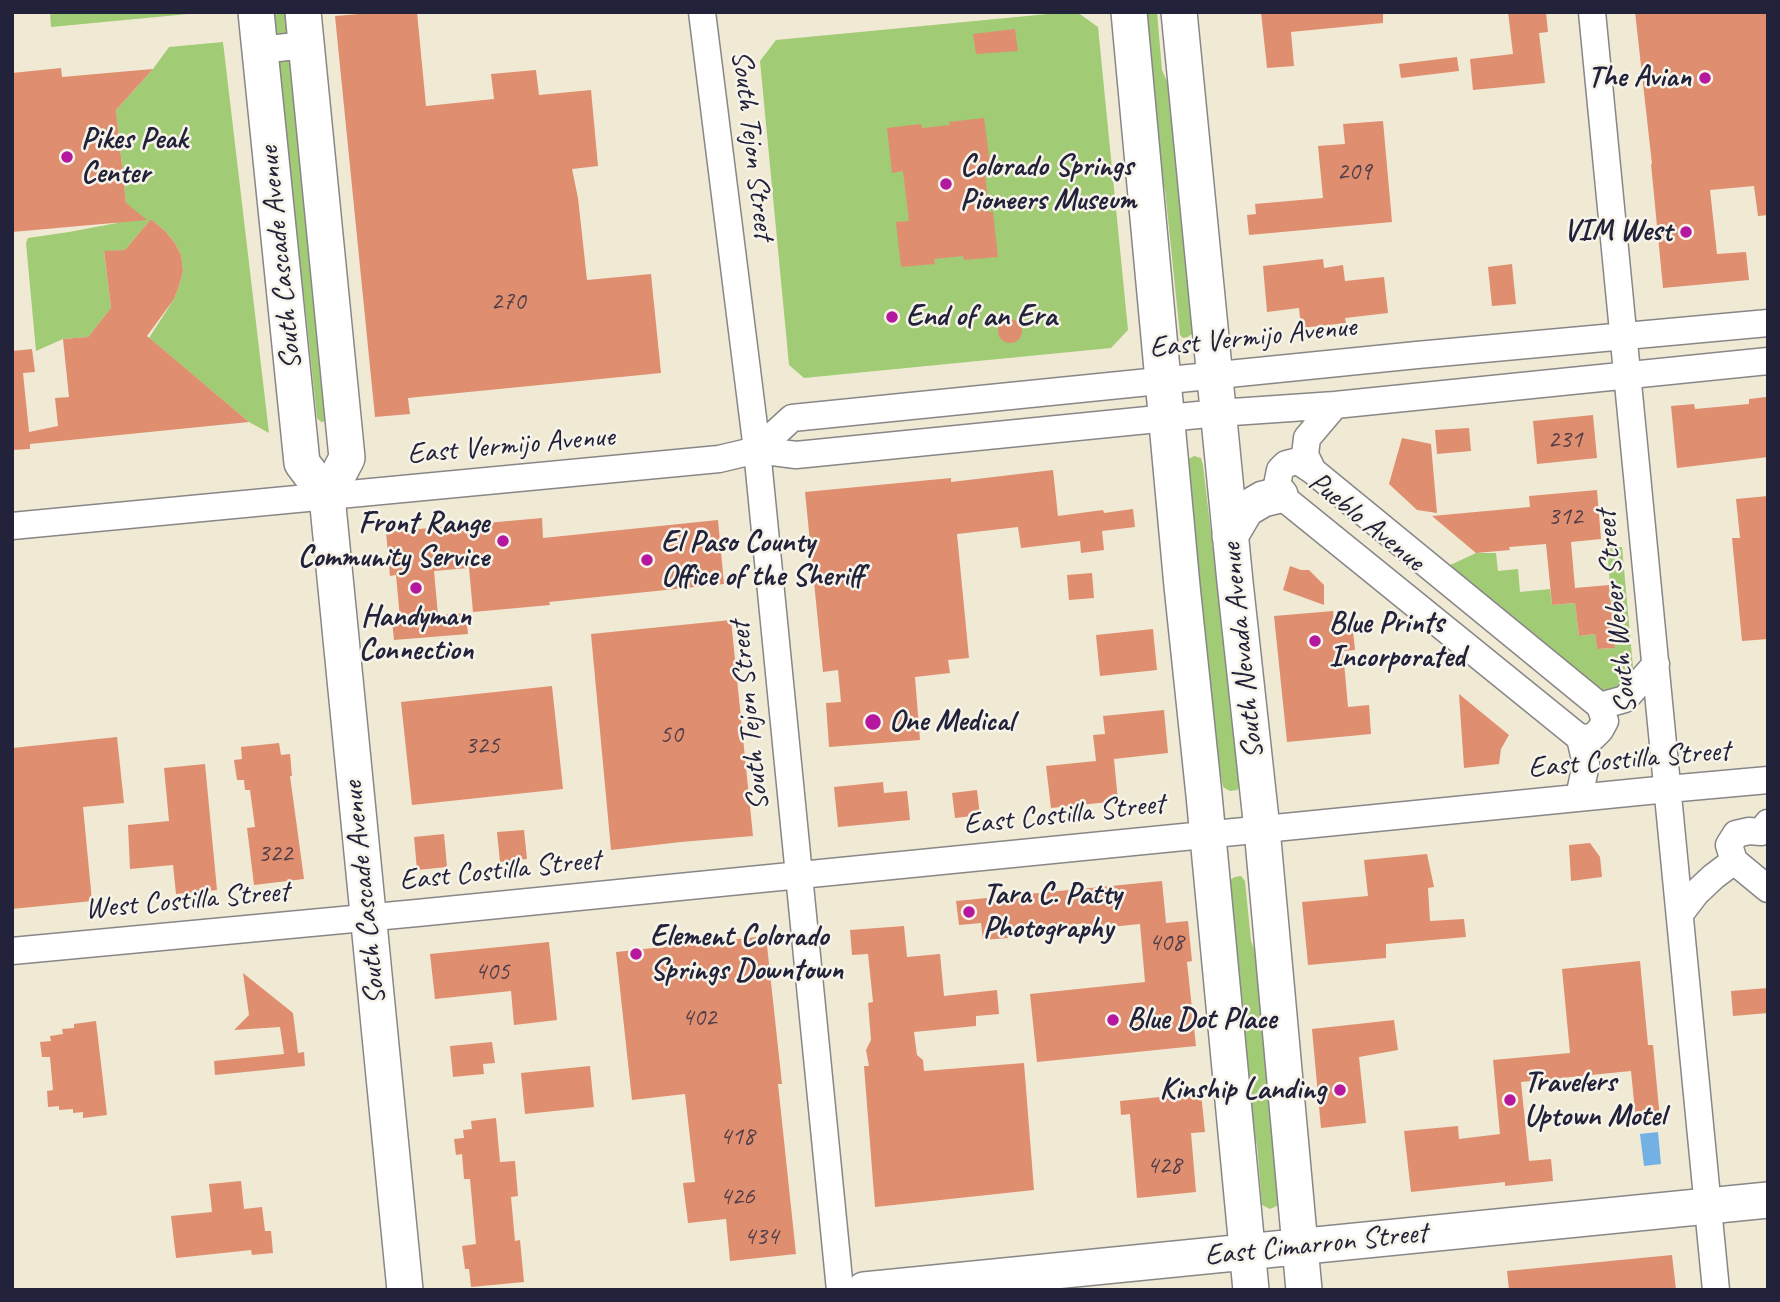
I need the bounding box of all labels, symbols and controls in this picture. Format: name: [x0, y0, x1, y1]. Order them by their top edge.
street label: South Tejon Street: [723, 48, 781, 242]
place label: The Avian: [1588, 60, 1691, 96]
marker: The Avian: [1697, 70, 1713, 86]
place label: Pikes Peak Center: [81, 122, 187, 192]
street label: South Cascade Avenue: [251, 144, 311, 372]
marker: Pikes Peak Center: [59, 149, 75, 165]
place label: Colorado Springs Pioneers Museum: [960, 149, 1136, 220]
house number: 209: [1336, 156, 1372, 188]
marker: Colorado Springs Pioneers Museum: [938, 176, 954, 192]
place label: VIM West: [1564, 214, 1672, 250]
marker: VIM West: [1678, 224, 1694, 240]
house number: 270: [490, 286, 526, 318]
place label: End of an Era: [906, 299, 1057, 335]
marker: End of an Era: [884, 309, 900, 325]
street label: East Vermijo Avenue: [1148, 309, 1358, 367]
street label: East Vermijo Avenue: [406, 419, 616, 473]
house number: 231: [1547, 424, 1583, 456]
street label: Pueblo Avenue: [1301, 464, 1431, 580]
house number: 312: [1547, 501, 1583, 533]
place label: Front Range Community Service: [298, 506, 489, 576]
street label: South Weber Street: [1588, 508, 1646, 716]
place label: El Paso County Office of the Sheriff: [661, 525, 864, 596]
marker: Front Range Community Service: [495, 533, 511, 549]
street label: South Nevada Avenue: [1214, 541, 1272, 761]
marker: El Paso County Office of the Sheriff: [639, 552, 655, 568]
marker: Handyman Connection: [408, 580, 424, 596]
place label: Handyman Connection: [359, 599, 473, 670]
place label: Blue Prints Incorporated: [1329, 606, 1465, 676]
street label: South Tejon Street: [722, 619, 778, 813]
marker: Blue Prints Incorporated: [1307, 633, 1323, 649]
place label: One Medical: [889, 704, 1014, 740]
marker: One Medical: [863, 712, 883, 732]
house number: 50: [659, 719, 683, 751]
house number: 325: [464, 730, 500, 762]
street label: East Costilla Street: [1527, 733, 1731, 787]
street label: South Cascade Avenue: [335, 779, 395, 1007]
street label: East Costilla Street: [962, 787, 1166, 843]
house number: 322: [257, 838, 293, 870]
street label: East Costilla Street: [398, 843, 602, 899]
street label: West Costilla Street: [84, 874, 290, 928]
place label: Tara C. Patty Photography: [983, 877, 1122, 948]
marker: Tara C. Patty Photography: [961, 904, 977, 920]
place label: Element Colorado Springs Downtown: [650, 919, 843, 990]
house number: 408: [1148, 927, 1184, 959]
marker: Element Colorado Springs Downtown: [628, 946, 644, 962]
house number: 405: [474, 956, 510, 988]
house number: 402: [681, 1002, 717, 1034]
place label: Blue Dot Place: [1127, 1002, 1277, 1038]
marker: Blue Dot Place: [1105, 1012, 1121, 1028]
place label: Travelers Uptown Motel: [1524, 1065, 1665, 1136]
place label: Kinship Landing: [1159, 1072, 1326, 1108]
marker: Kinship Landing: [1332, 1082, 1348, 1098]
marker: Travelers Uptown Motel: [1502, 1092, 1518, 1108]
house number: 418: [719, 1121, 755, 1153]
house number: 428: [1146, 1150, 1182, 1182]
house number: 426: [719, 1181, 755, 1213]
street label: East Cimarron Street: [1203, 1215, 1429, 1275]
house number: 434: [743, 1221, 779, 1253]

